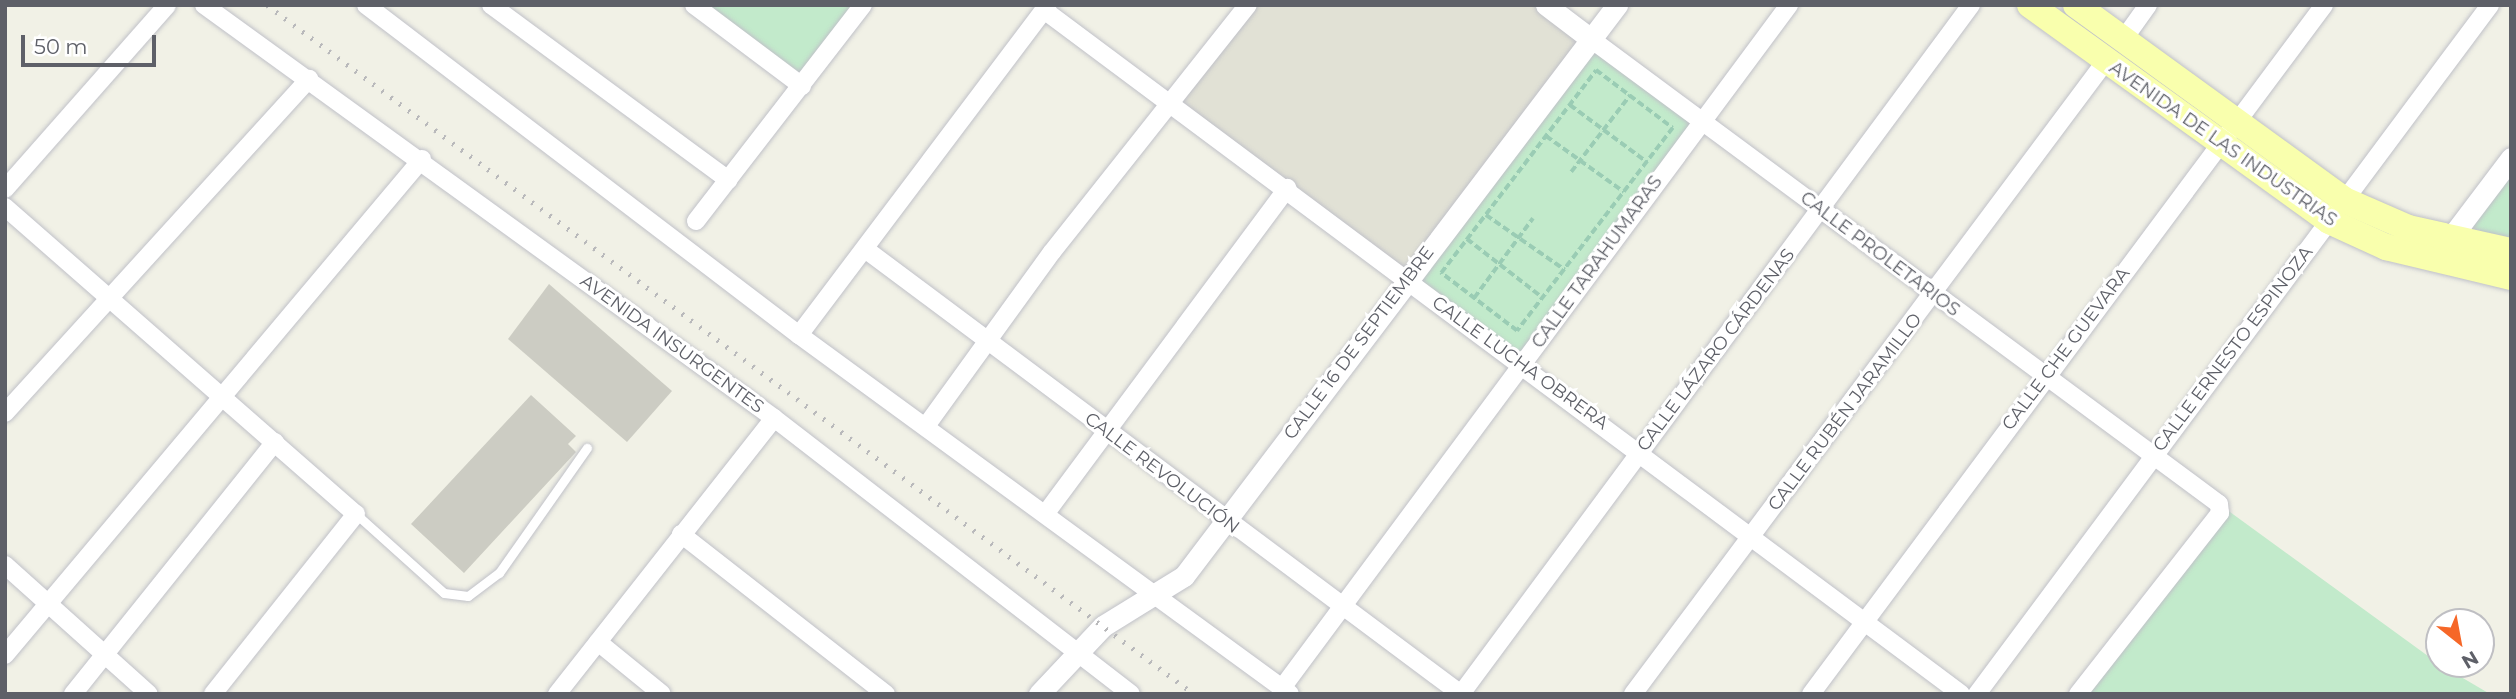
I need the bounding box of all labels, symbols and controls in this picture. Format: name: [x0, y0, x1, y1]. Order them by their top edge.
scale bar: [24, 21, 159, 65]
text: 50 m: [34, 34, 88, 59]
street label: AVENIDA DE LAS INDUSTRIAS: [2105, 57, 2341, 231]
street label: CALLE TARAHUMARAS: [1527, 172, 1667, 352]
street label: CALLE PROLETARIOS: [1796, 187, 1964, 321]
street label: CALLE 16 DE SEPTIEMBRE: [1279, 242, 1439, 444]
street label: CALLE ERNESTO ESPINOZA: [2149, 242, 2317, 456]
street label: CALLE LÁZARO CÁRDENAS: [1633, 244, 1799, 456]
street label: CALLE CHE GUEVARA: [1998, 263, 2134, 435]
street label: AVENIDA INSURGENTES: [576, 270, 768, 418]
street label: CALLE LUCHA OBRERA: [1428, 292, 1612, 434]
street label: CALLE RUBÉN JARAMILLO: [1764, 309, 1926, 515]
street label: CALLE REVOLUCIÓN: [1080, 408, 1244, 538]
north arrow: [2425, 608, 2495, 678]
text: N: [2458, 646, 2483, 674]

